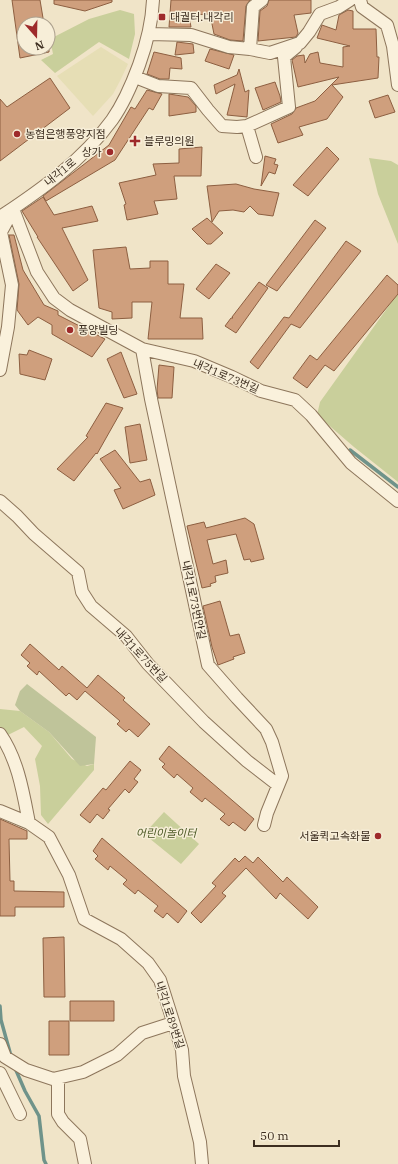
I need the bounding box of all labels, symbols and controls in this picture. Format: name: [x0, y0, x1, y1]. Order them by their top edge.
place label: 대궐터.내각리: [170, 10, 234, 24]
marker: 대궐터.내각리: [157, 12, 167, 22]
north arrow: [16, 16, 56, 56]
text: N: [33, 37, 46, 54]
place label: 농협은행풍양지점: [25, 127, 106, 141]
marker: 농협은행풍양지점: [12, 129, 22, 139]
place label: 블루밍의원: [144, 134, 195, 148]
marker: 블루밍의원: [129, 135, 141, 147]
place label: 상가: [82, 145, 102, 159]
marker: 상가: [105, 147, 115, 157]
street label: 내각1로: [41, 155, 79, 189]
place label: 풍양빌딩: [78, 323, 118, 337]
marker: 풍양빌딩: [65, 325, 75, 335]
street label: 내각1로73번길: [191, 356, 261, 396]
street label: 내각1로73번안길: [179, 559, 209, 641]
street label: 내각1로75번길: [112, 624, 170, 686]
park label: 어린이놀이터: [136, 826, 198, 840]
place label: 서울퀵고속화물: [299, 829, 370, 843]
marker: 서울퀵고속화물: [373, 831, 383, 841]
street label: 내각1로89번길: [152, 979, 188, 1051]
scale bar: [254, 1122, 339, 1148]
text: 50 m: [260, 1128, 289, 1143]

